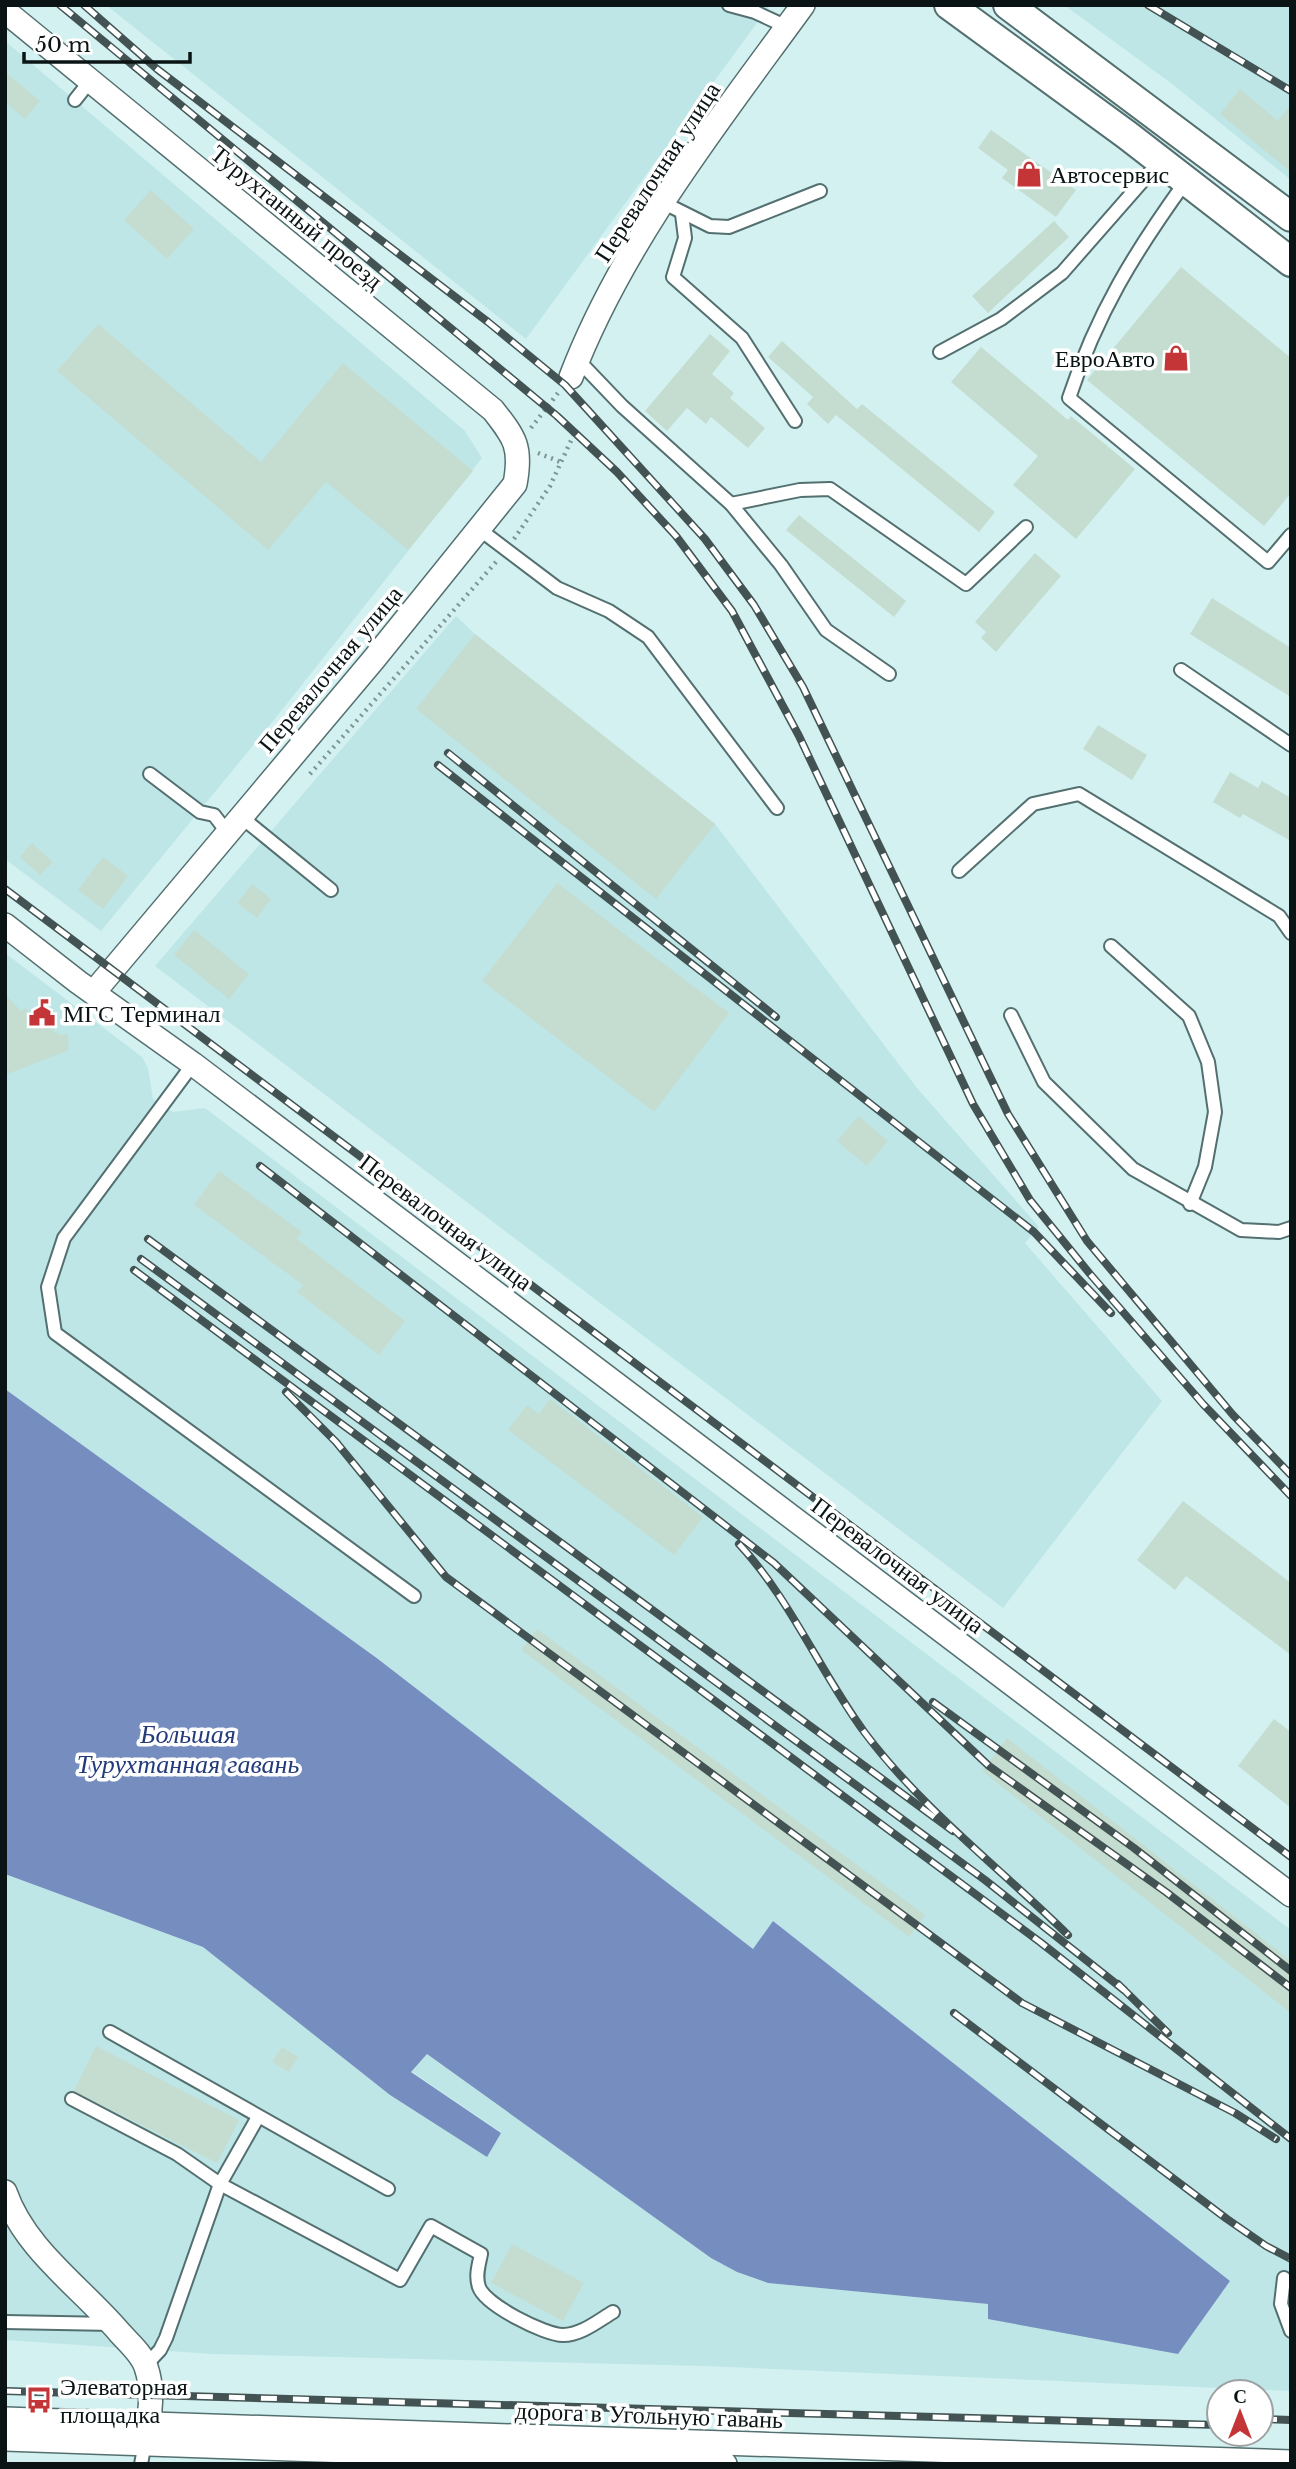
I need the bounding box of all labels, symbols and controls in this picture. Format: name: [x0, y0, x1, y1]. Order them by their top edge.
scale bar: [24, 21, 191, 65]
text: 50 m: [35, 32, 91, 58]
street label: Перевалочная улица: [588, 76, 726, 267]
street label: Турухтанный проезд: [205, 139, 389, 295]
shop icon: Автосервис: [1014, 159, 1044, 189]
place label: Автосервис: [1050, 160, 1169, 189]
shop icon: ЕвроАвто: [1161, 343, 1191, 373]
place label: ЕвроАвто: [1055, 344, 1155, 373]
street label: Перевалочная улица: [252, 580, 408, 758]
public building icon: МГС Терминал: [27, 998, 57, 1028]
place label: МГС Терминал: [63, 999, 221, 1028]
street label: Перевалочная улица: [354, 1148, 538, 1297]
street label: Перевалочная улица: [806, 1491, 990, 1640]
water label: Большая Турухтанная гавань: [77, 1718, 299, 1780]
place label: Элеваторная площадка: [60, 2372, 188, 2429]
north arrow: [1205, 2378, 1275, 2448]
bus stop icon: Элеваторная площадка: [24, 2385, 54, 2415]
text: С: [1233, 2385, 1247, 2408]
street label: дорога в Угольную гавань: [514, 2396, 784, 2434]

